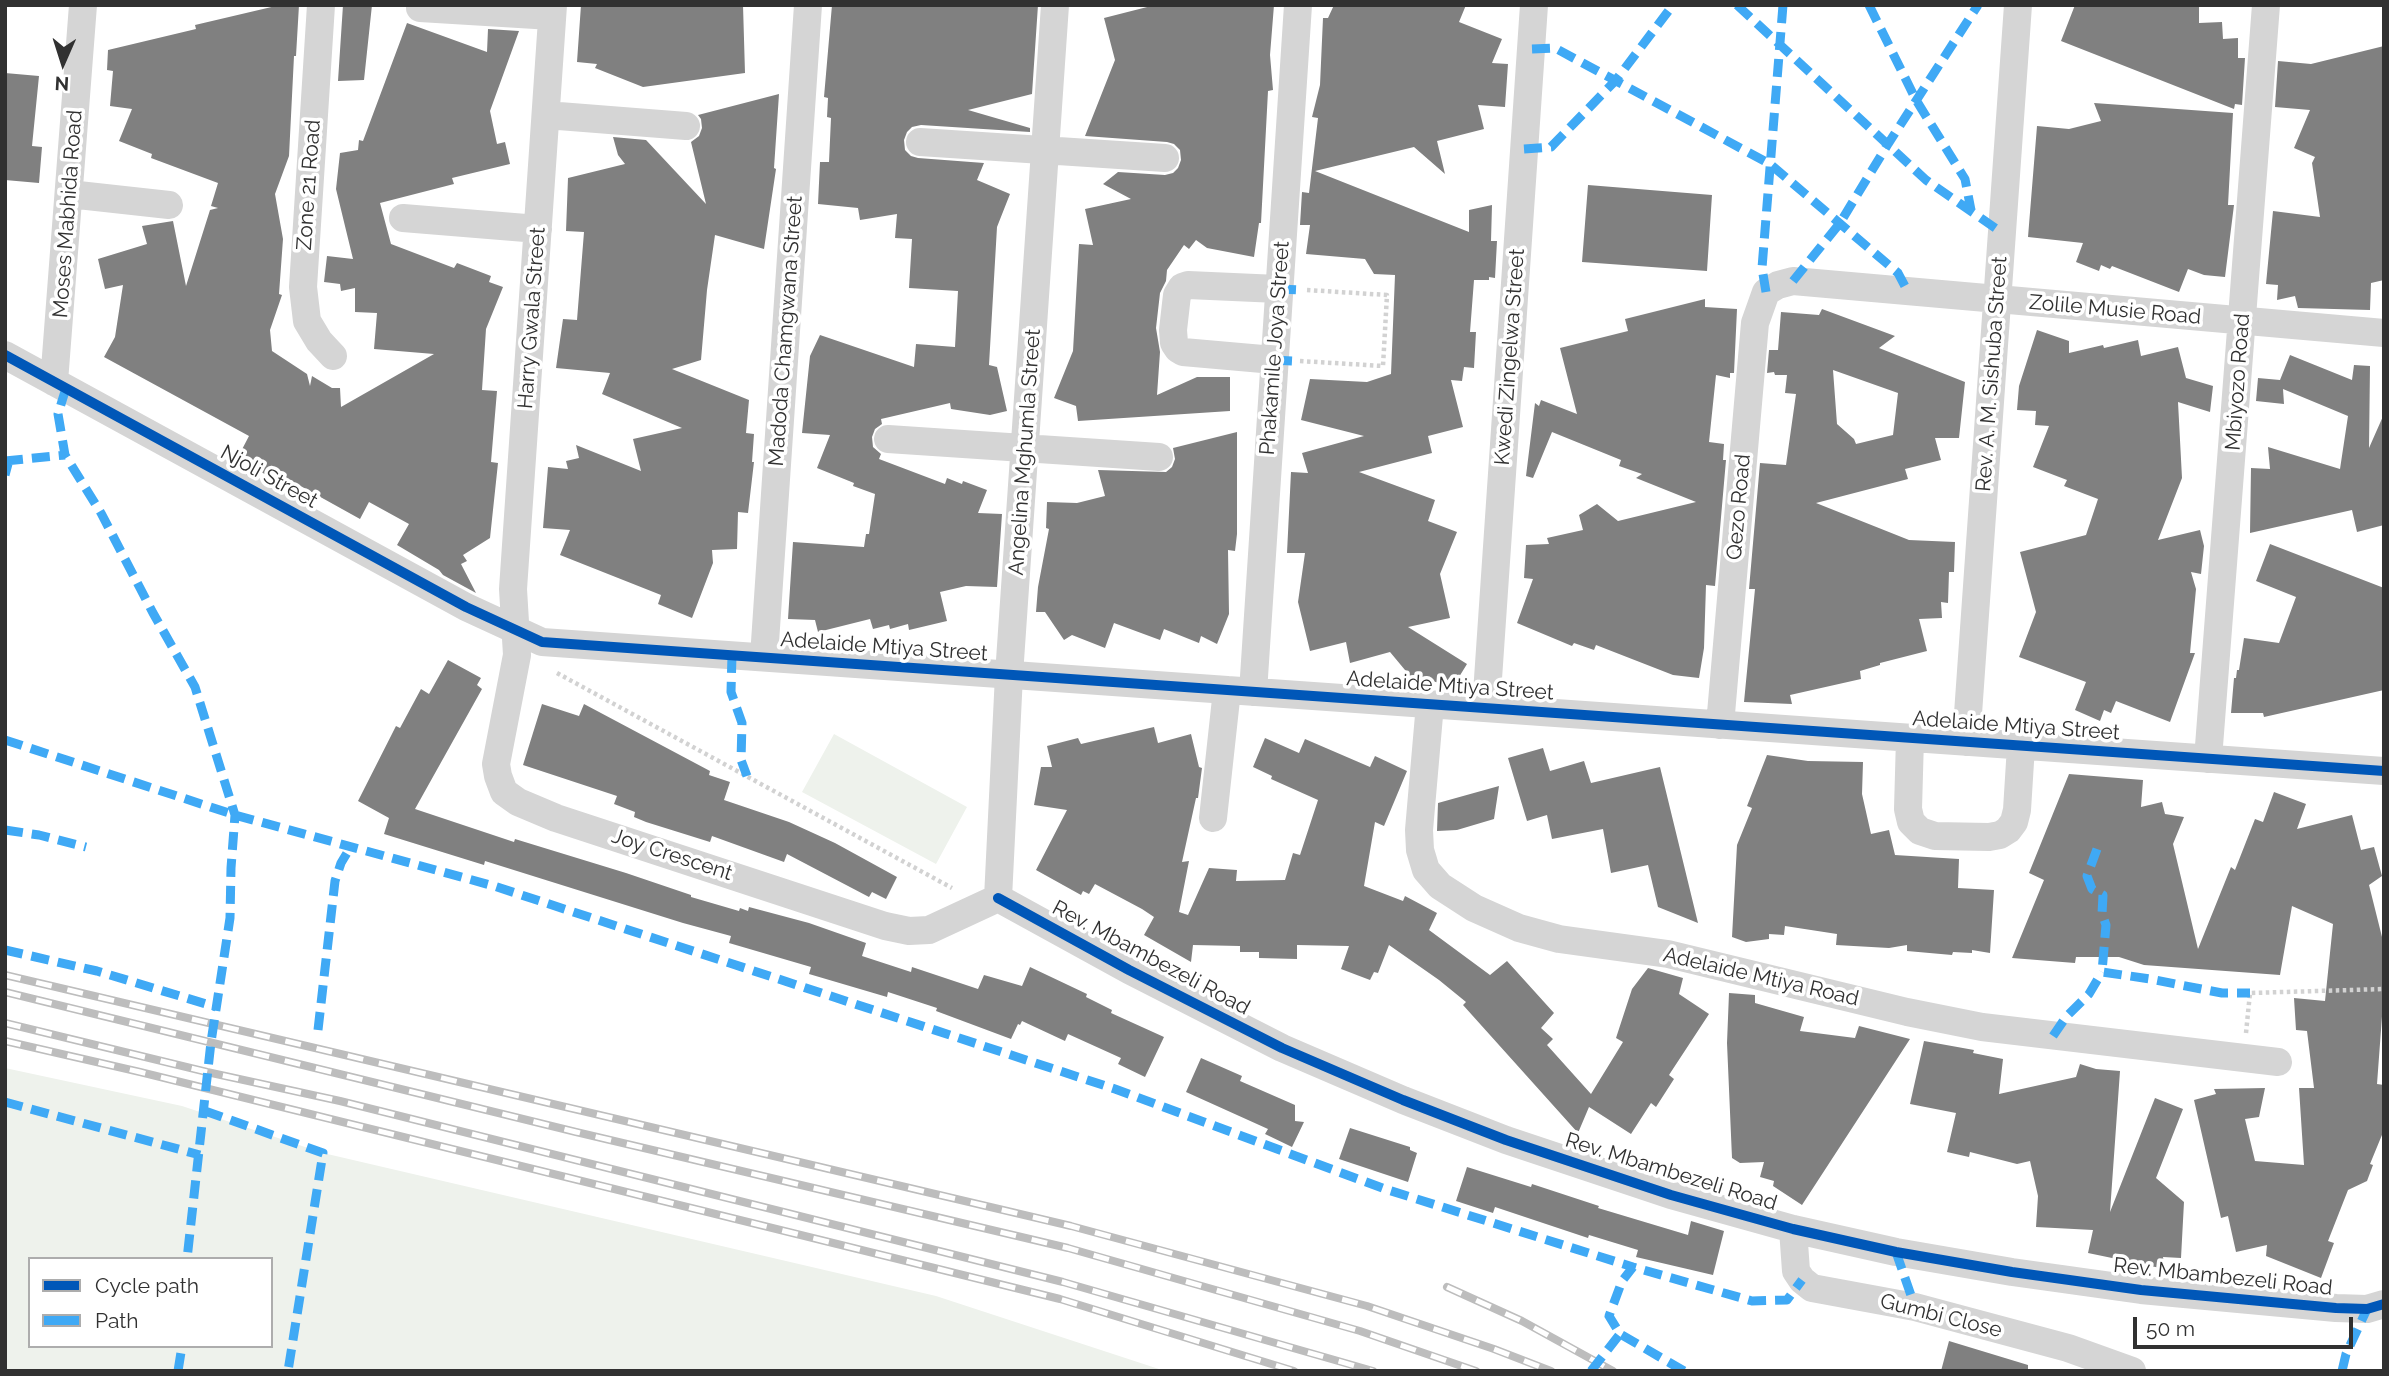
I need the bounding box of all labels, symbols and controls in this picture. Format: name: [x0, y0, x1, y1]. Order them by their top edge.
north arrow: [28, 28, 98, 98]
text: N: [54, 73, 70, 95]
street label: Moses Mabhida Road: [48, 109, 88, 319]
street label: Zone 21 Road: [292, 119, 326, 251]
street label: Madoda Chamgwana Street: [764, 195, 808, 467]
street label: Harry Gwala Street: [513, 226, 551, 410]
street label: Phakamile Joya Street: [1255, 240, 1295, 456]
street label: Kwedi Zingelwa Street: [1490, 248, 1530, 466]
street label: Rev. A. M. Sishuba Street: [1971, 255, 2013, 493]
street label: Zolile Musie Road: [2028, 290, 2202, 330]
street label: Mbiyozo Road: [2221, 313, 2255, 451]
street label: Angelina Mghumla Street: [1004, 328, 1046, 576]
street label: Njoli Street: [216, 440, 322, 514]
street label: Qezo Road: [1722, 453, 1756, 561]
street label: Adelaide Mtiya Street: [779, 627, 989, 667]
street label: Adelaide Mtiya Street: [1345, 666, 1555, 706]
street label: Adelaide Mtiya Street: [1911, 706, 2121, 746]
street label: Joy Crescent: [608, 824, 736, 886]
street label: Rev. Mbambezeli Road: [1048, 895, 1254, 1021]
street label: Adelaide Mtiya Road: [1661, 942, 1861, 1012]
street label: Rev. Mbambezeli Road: [1562, 1128, 1780, 1216]
street label: Rev. Mbambezeli Road: [2112, 1253, 2334, 1301]
legend: [28, 1257, 273, 1348]
text: Cycle path: [95, 1273, 199, 1298]
street label: Gumbi Close: [1877, 1289, 2005, 1343]
scale bar: [2137, 1302, 2358, 1346]
text: Path: [95, 1308, 139, 1333]
text: 50 m: [2146, 1316, 2195, 1341]

